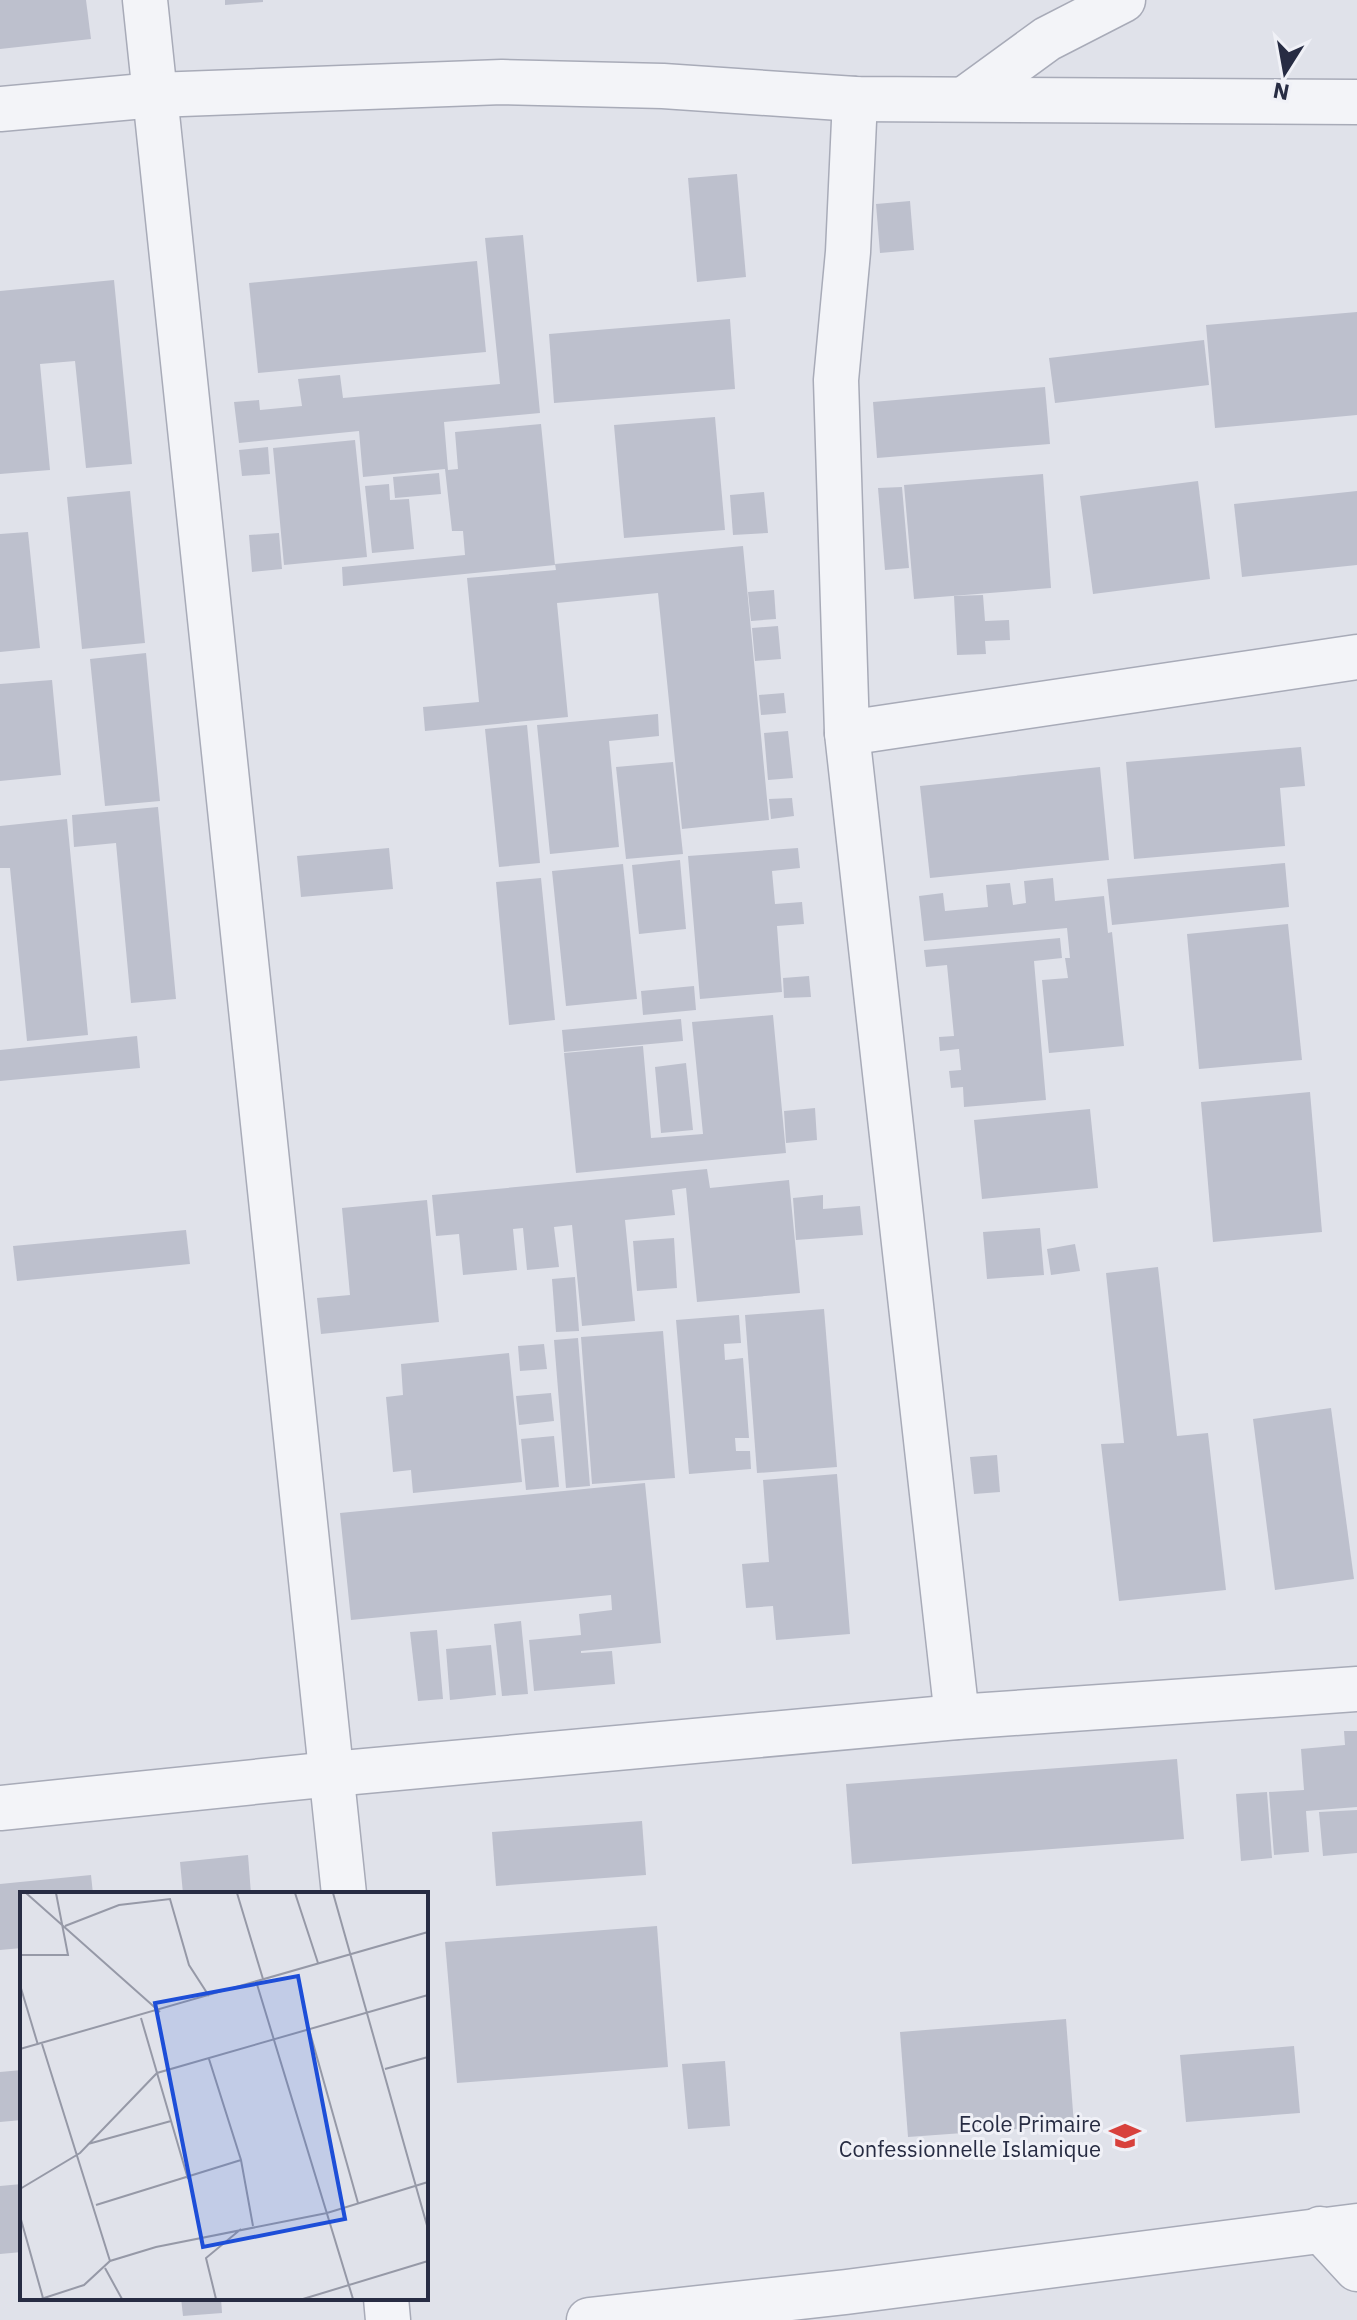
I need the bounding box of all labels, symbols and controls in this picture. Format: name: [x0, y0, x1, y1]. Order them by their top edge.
north arrow: [1245, 32, 1325, 112]
text: N: [1270, 76, 1292, 108]
inset map: [20, 1892, 428, 2300]
place label: Ecole Primaire Confessionnelle Islamique: [839, 2109, 1101, 2163]
school or university icon: Ecole Primaire Confessionnelle Islamique: [1108, 2119, 1142, 2153]

